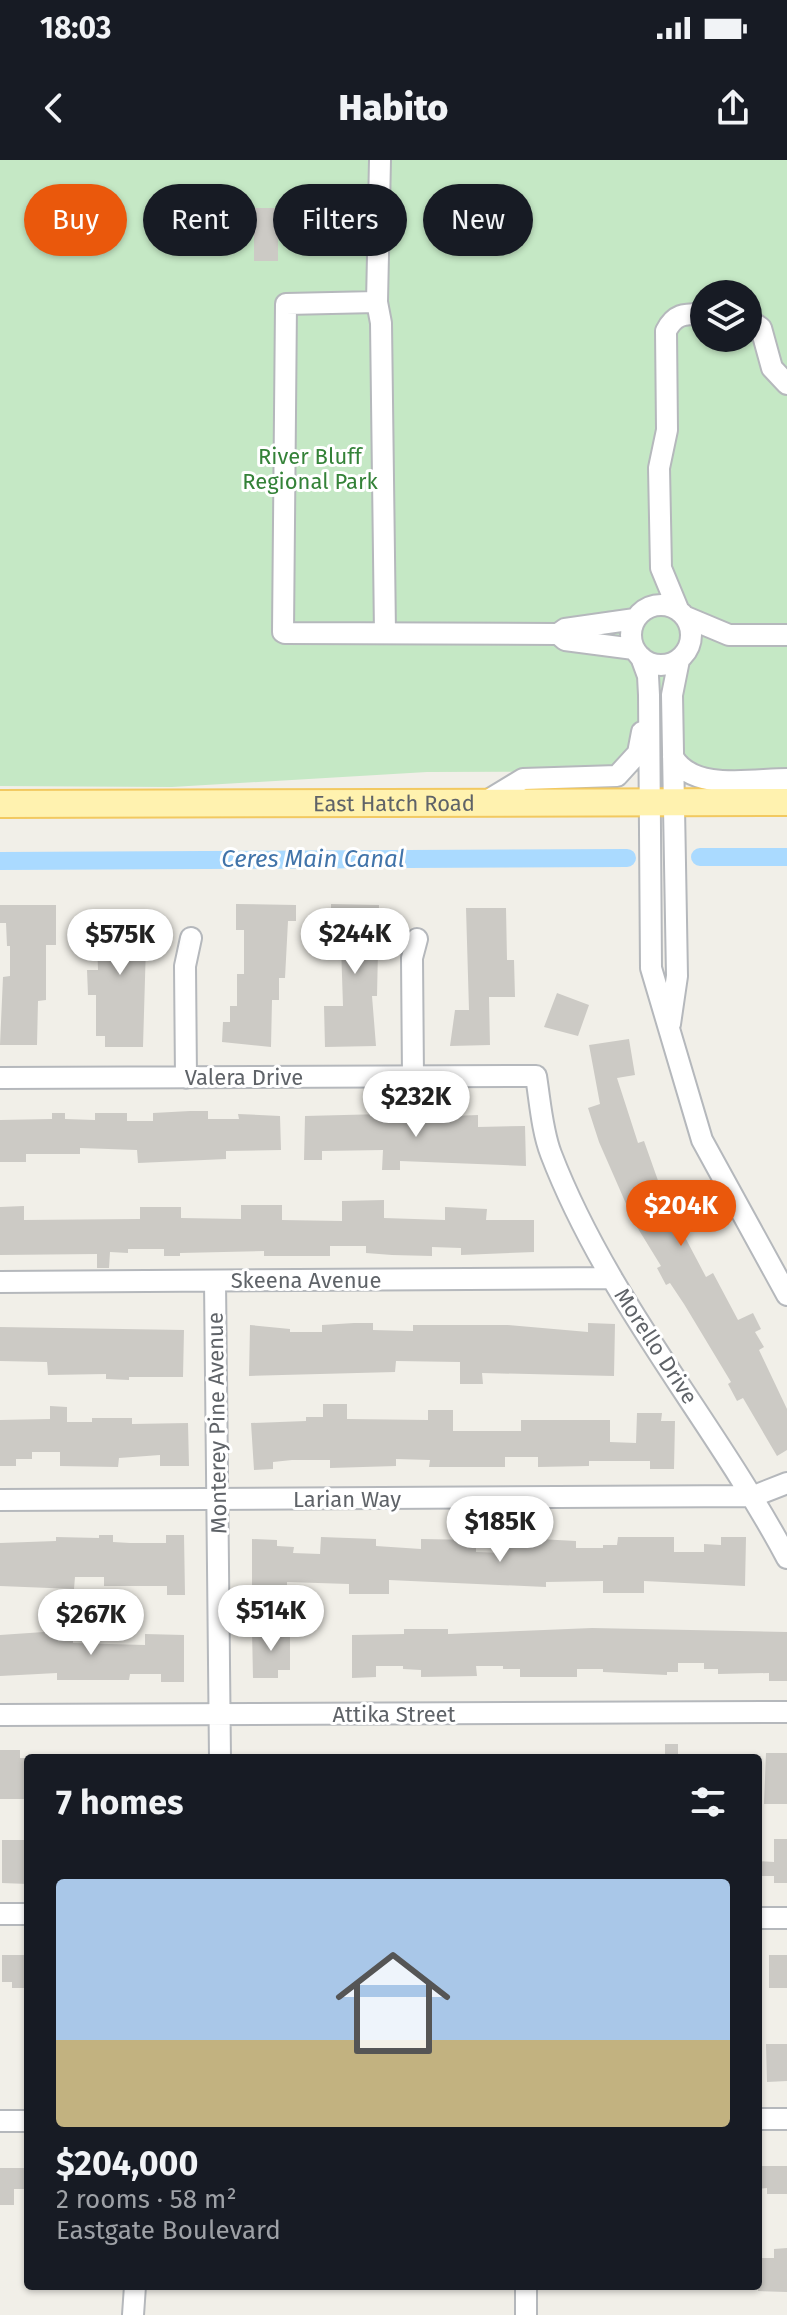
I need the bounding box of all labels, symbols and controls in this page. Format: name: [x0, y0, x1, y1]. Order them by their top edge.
text: 18:03: [40, 10, 111, 46]
icon: back: [32, 86, 76, 130]
text: Habito: [339, 86, 448, 130]
icon: share: [711, 86, 755, 130]
chip: Buy: [24, 184, 127, 256]
chip: Rent: [143, 184, 257, 256]
chip: Filters: [273, 184, 407, 256]
chip: New: [423, 184, 533, 256]
map controls: [690, 280, 762, 352]
button: layers: [690, 280, 762, 352]
park label: River Bluff Regional Park: [242, 443, 379, 495]
street label: East Hatch Road: [313, 789, 475, 817]
water label: Ceres Main Canal: [221, 845, 405, 873]
pin: $244K: [299, 908, 411, 976]
pin: $575K: [64, 909, 176, 977]
text: $244K: [319, 918, 391, 949]
text: $575K: [85, 919, 155, 950]
street label: Valera Drive: [185, 1064, 303, 1091]
pin: $232K: [360, 1071, 472, 1139]
text: $232K: [381, 1081, 451, 1112]
pin: $204K: [625, 1180, 737, 1248]
text: $204K: [644, 1190, 718, 1221]
street label: Skeena Avenue: [231, 1267, 381, 1294]
street label: Morello Drive: [609, 1283, 703, 1409]
street label: Monterey Pine Avenue: [202, 1312, 232, 1534]
street label: Larian Way: [293, 1486, 401, 1513]
pin: $185K: [444, 1496, 556, 1564]
text: $185K: [465, 1506, 535, 1537]
pin: $514K: [215, 1585, 327, 1653]
pin: $267K: [35, 1589, 147, 1657]
text: $514K: [236, 1595, 306, 1626]
text: $267K: [56, 1599, 126, 1630]
street label: Attika Street: [332, 1701, 456, 1728]
icon: filters: [686, 1780, 730, 1824]
text: 7 homes: [56, 1782, 183, 1823]
icon: home: [321, 1931, 465, 2075]
text: $204,000: [56, 2143, 198, 2184]
text: 2 rooms · 58 m²: [56, 2184, 237, 2215]
text: Eastgate Boulevard: [56, 2215, 281, 2246]

